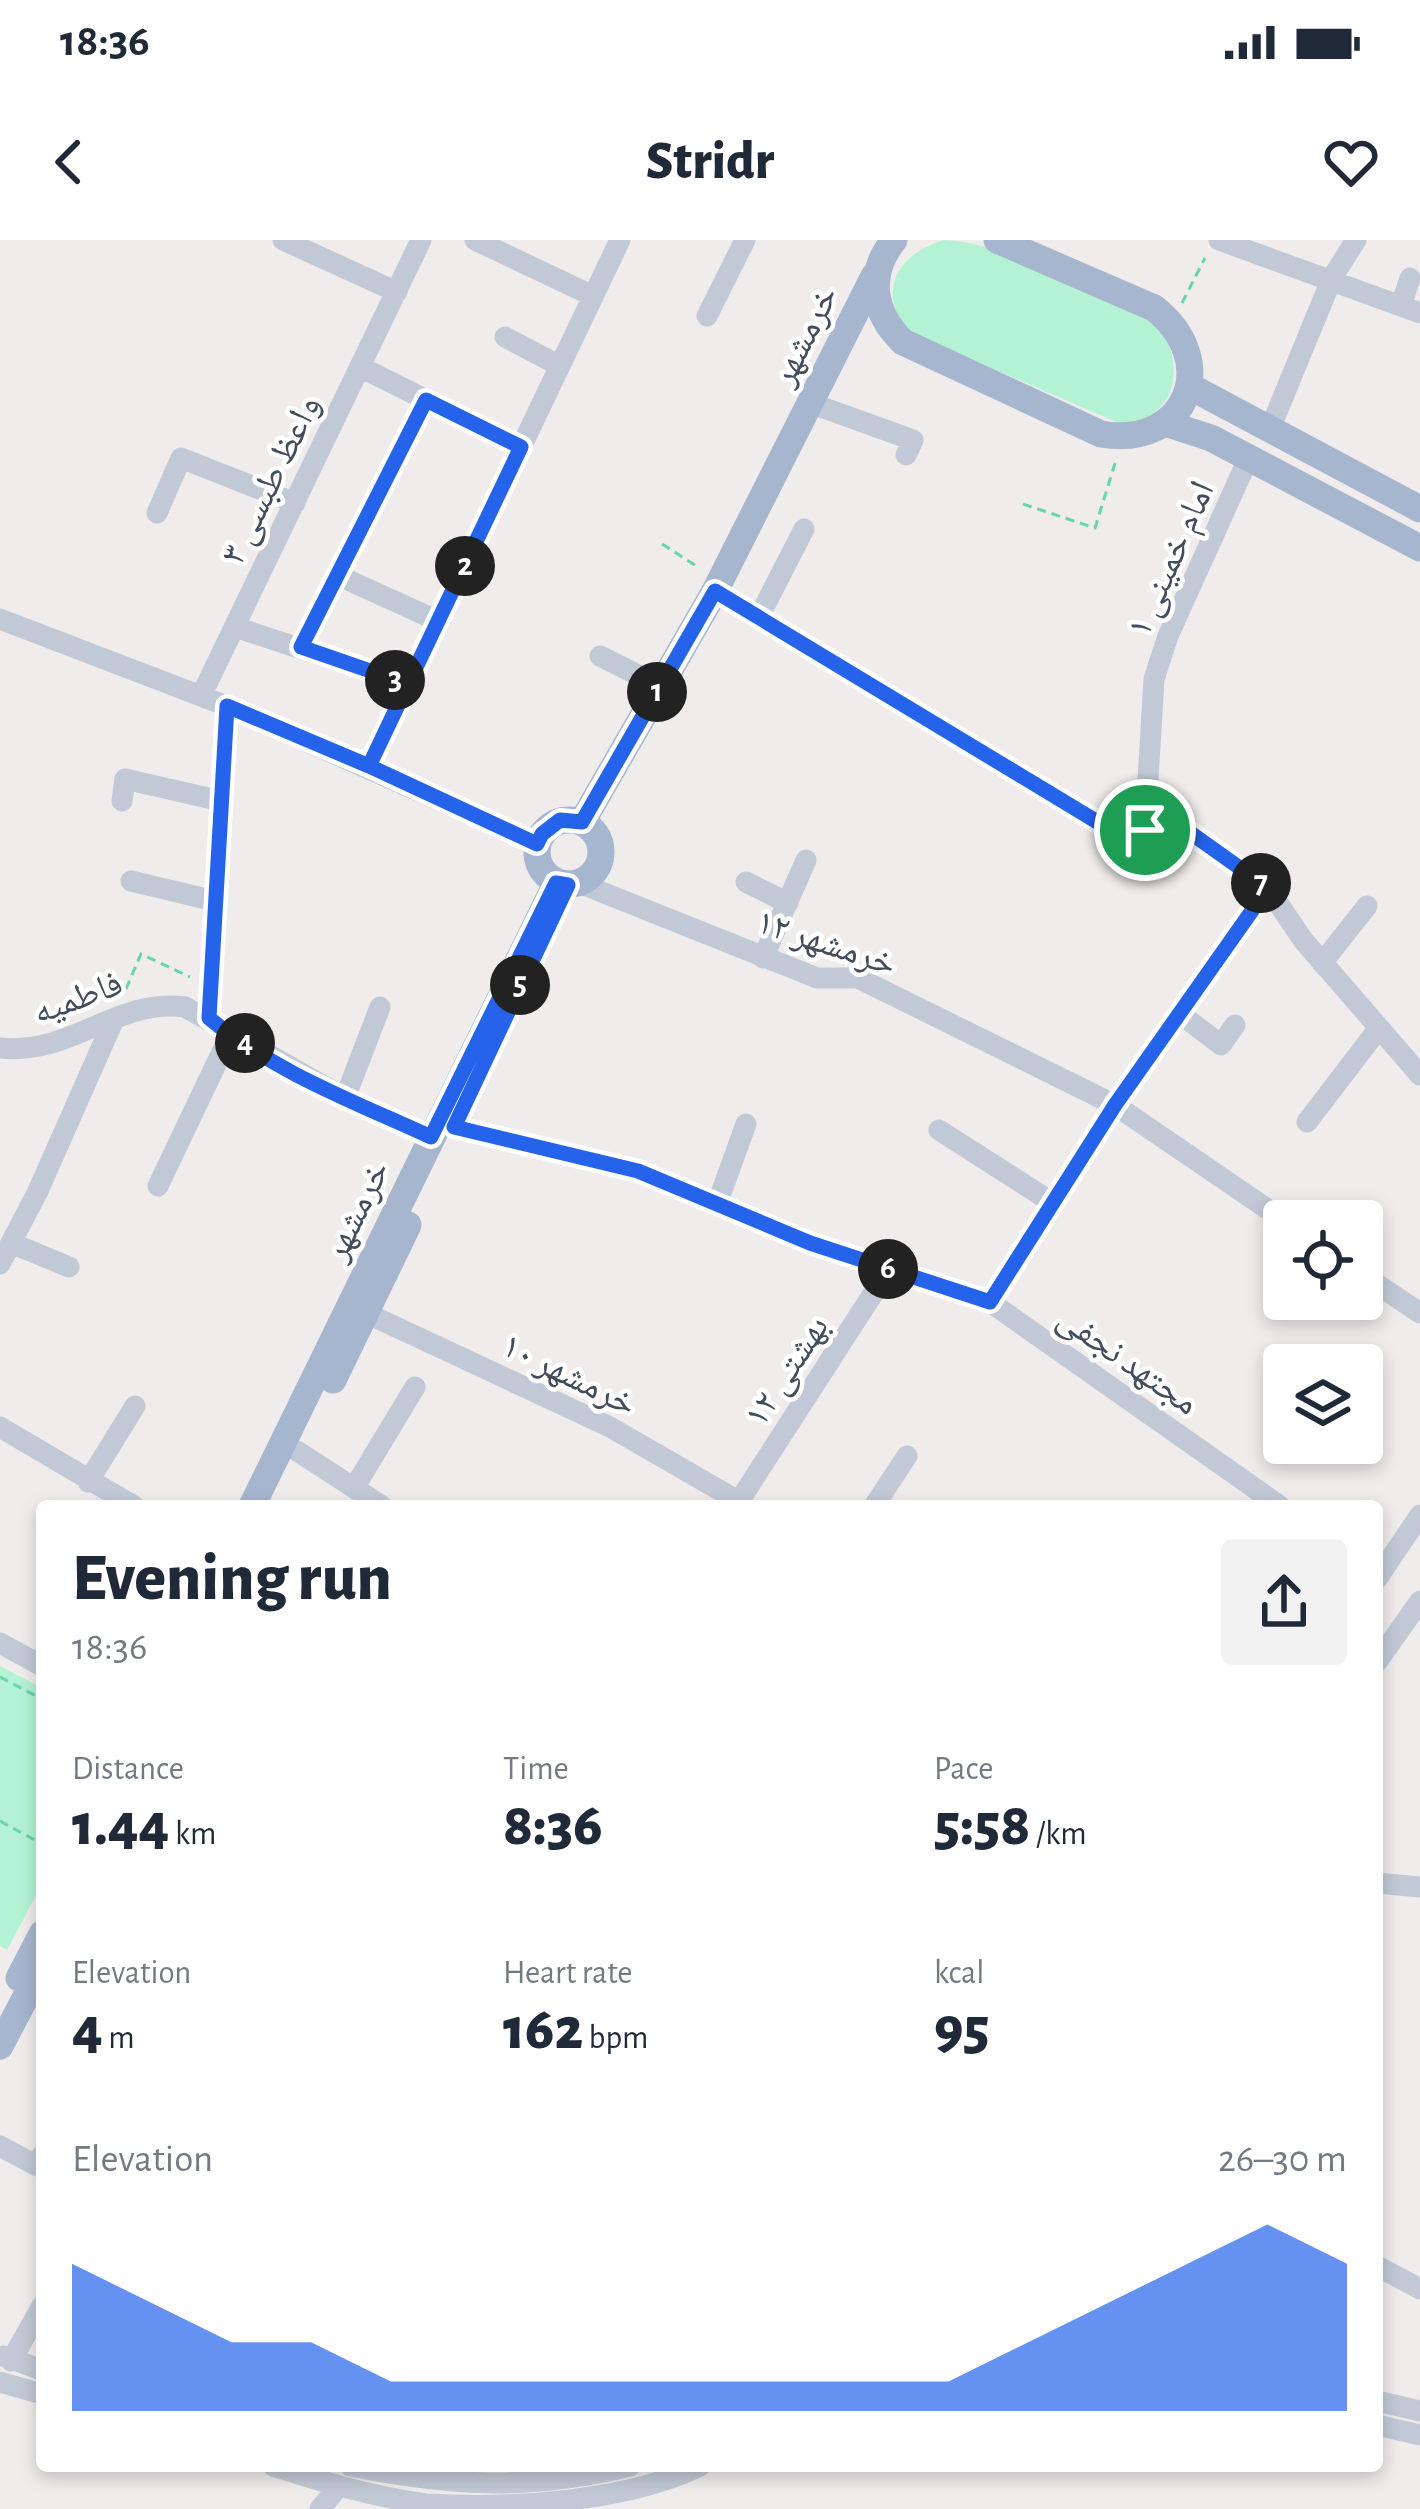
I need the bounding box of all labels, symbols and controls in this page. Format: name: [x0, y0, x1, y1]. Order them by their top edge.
text: 18:36: [60, 19, 150, 64]
icon: back: [36, 129, 102, 195]
icon: heart: [1318, 129, 1384, 195]
text: Stridr: [646, 135, 774, 189]
street label: خرمشهر: [764, 281, 846, 393]
street label: واعظ طبسی ۳: [215, 390, 329, 571]
street label: امام خمینی ۱: [1121, 476, 1225, 643]
pin: 2: [435, 536, 495, 596]
text: 2: [457, 549, 473, 582]
pin: 3: [365, 650, 425, 710]
pin: 1: [627, 662, 687, 722]
text: 3: [388, 663, 402, 696]
text: 1: [651, 675, 663, 708]
pin: [1094, 779, 1196, 881]
icon: arrive: [1112, 797, 1178, 863]
pin: 7: [1231, 853, 1291, 913]
text: 7: [1254, 866, 1268, 899]
street label: خرمشهر ۱۲: [752, 903, 901, 983]
pin: 5: [490, 955, 550, 1015]
street label: فاطمیه: [28, 965, 127, 1031]
text: 5: [513, 968, 527, 1001]
pin: 4: [215, 1013, 275, 1073]
text: 4: [237, 1026, 253, 1059]
street label: خرمشهر: [317, 1155, 397, 1268]
map controls: [1263, 1200, 1383, 1464]
button: locate: [1263, 1200, 1383, 1320]
pin: 6: [858, 1239, 918, 1299]
text: 6: [880, 1252, 896, 1285]
street label: مجتهد نجفی: [1050, 1299, 1205, 1424]
street label: بهشتی ۱۲: [738, 1310, 837, 1434]
street label: خرمشهر ۱۰: [496, 1327, 642, 1423]
button: layers: [1263, 1344, 1383, 1464]
button: share: [1221, 1539, 1347, 1665]
text: Evening run: [72, 1546, 392, 1612]
text: 18:36: [72, 1628, 147, 1667]
text: Distance: [72, 1753, 184, 1786]
text: Time: [503, 1753, 569, 1786]
text: Pace: [934, 1753, 993, 1786]
text: 1.44: [72, 1796, 169, 1856]
text: 8:36: [503, 1796, 603, 1856]
text: 5:58: [934, 1796, 1030, 1856]
text: km: [169, 1818, 216, 1851]
text: /km: [1030, 1818, 1087, 1851]
text: Elevation: [72, 1957, 191, 1990]
text: Heart rate: [503, 1957, 633, 1990]
text: kcal: [934, 1957, 984, 1990]
text: 4: [72, 2000, 103, 2060]
text: 162: [503, 2000, 583, 2060]
text: 95: [934, 2000, 990, 2060]
text: m: [103, 2022, 135, 2055]
text: bpm: [583, 2022, 648, 2055]
text: Elevation: [72, 2140, 213, 2179]
text: 26–30 m: [1218, 2140, 1347, 2179]

